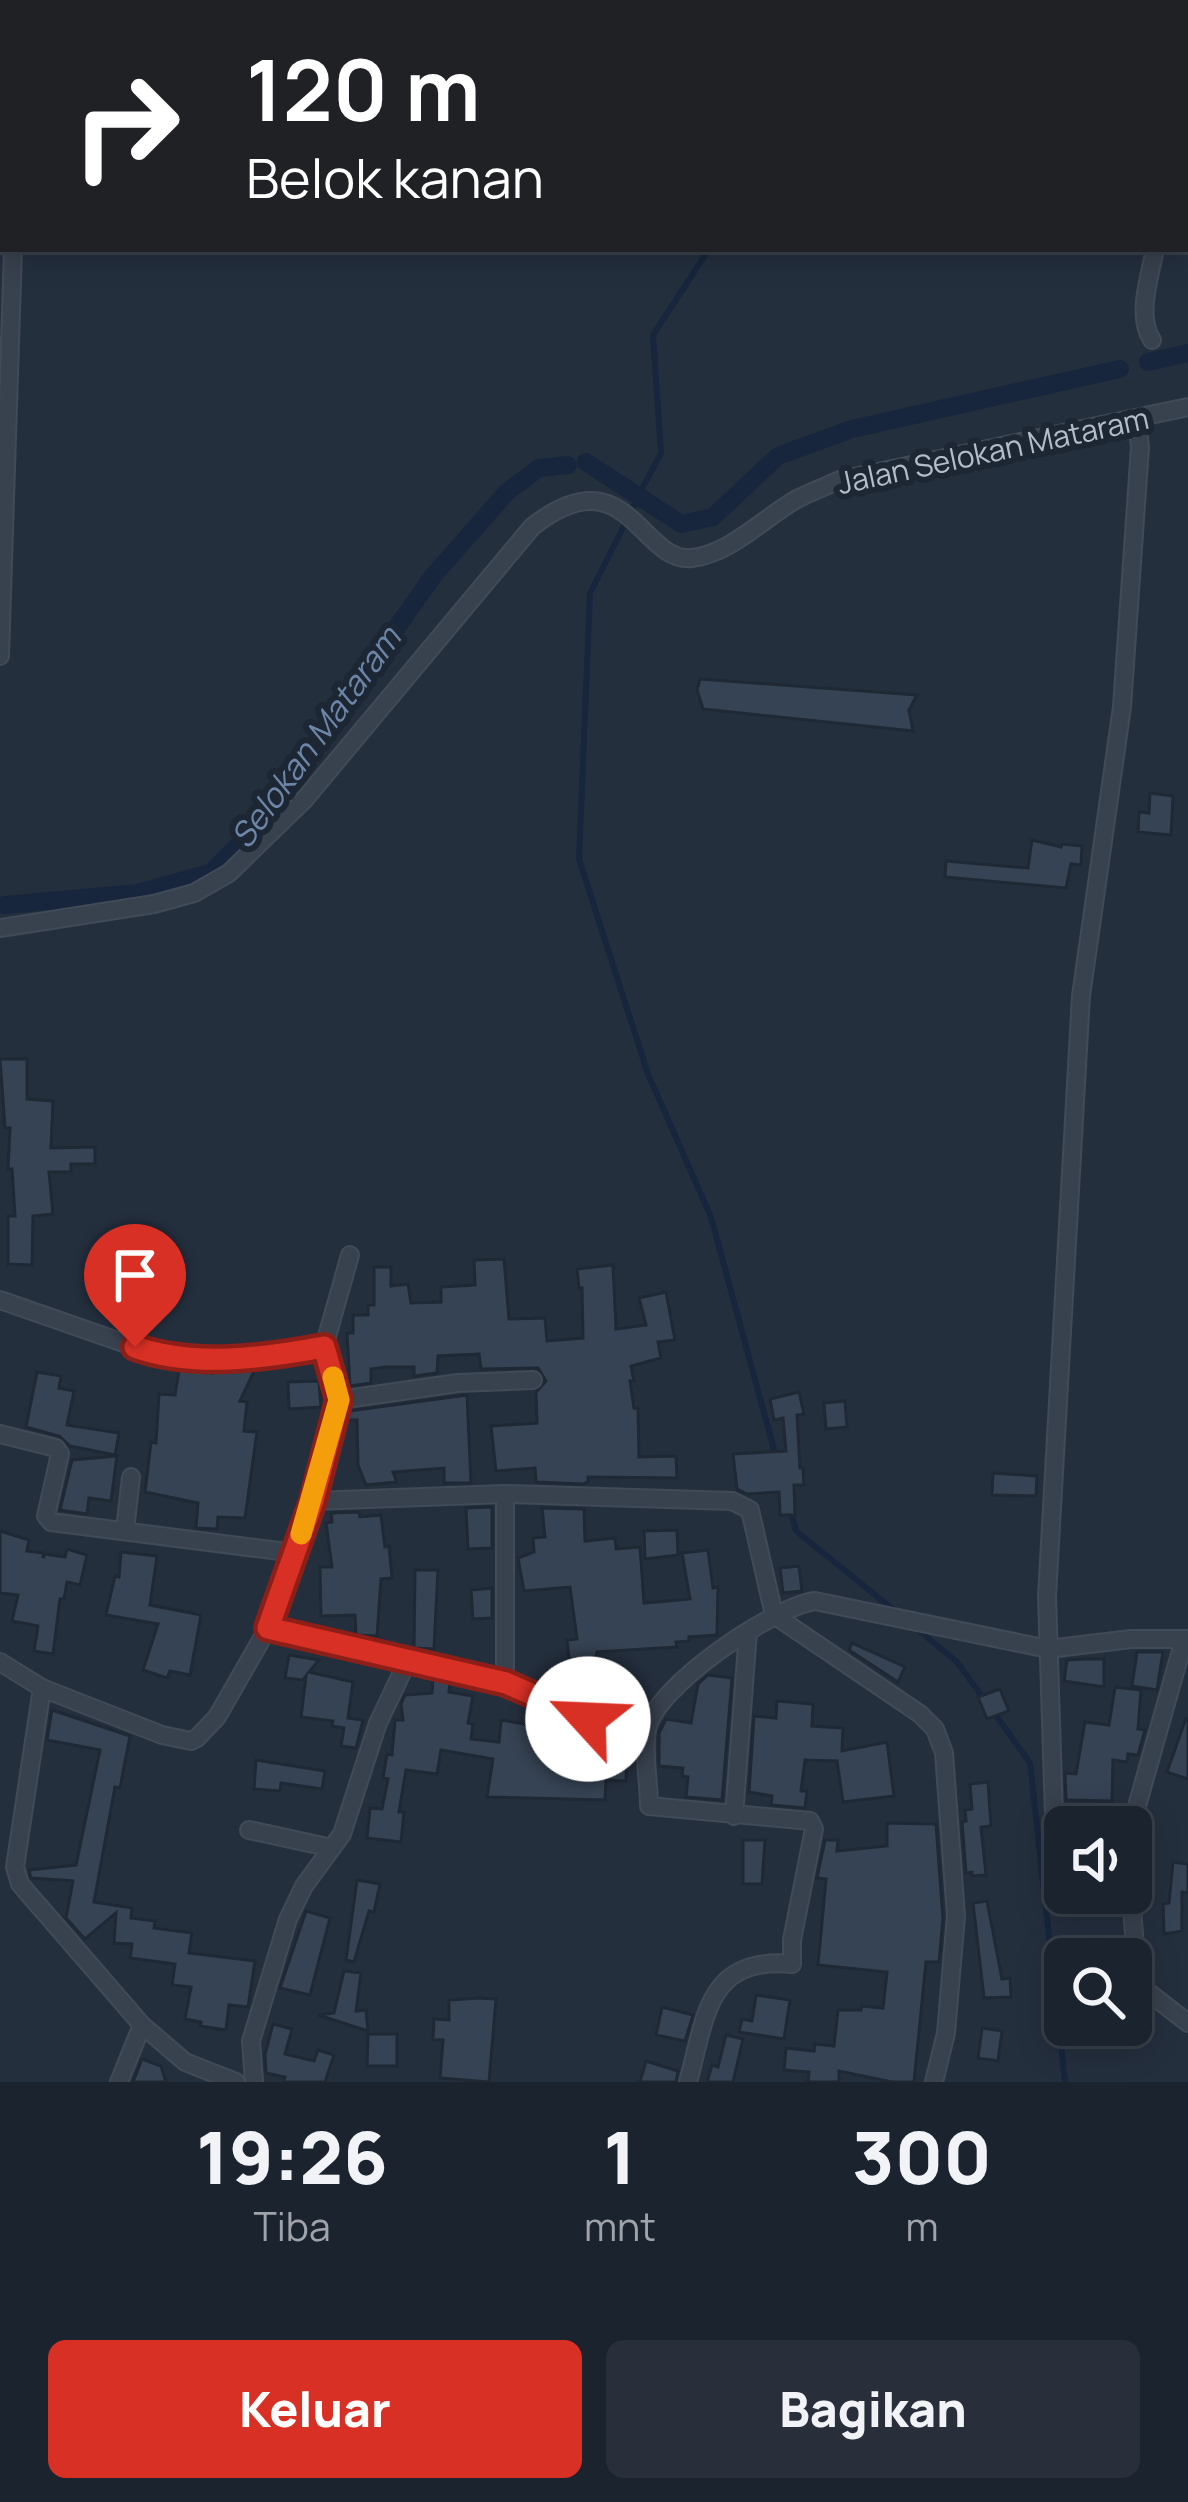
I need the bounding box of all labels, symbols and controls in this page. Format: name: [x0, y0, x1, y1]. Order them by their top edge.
text: 120 m: [246, 31, 480, 146]
icon: right: [48, 48, 204, 204]
text: Belok kanan: [246, 140, 544, 214]
street label: Jalan Selokan Mataram: [834, 397, 1152, 503]
water label: Selokan Mataram: [220, 616, 412, 857]
pin: [84, 1224, 186, 1347]
icon: arrive: [102, 1242, 168, 1308]
position arrow: [525, 1656, 651, 1782]
map controls: [1044, 1806, 1152, 2046]
button: sound: [1044, 1806, 1152, 1914]
button: search: [1044, 1938, 1152, 2046]
text: 19:26: [196, 2107, 388, 2206]
text: 1: [604, 2107, 636, 2206]
text: 300: [852, 2107, 992, 2206]
text: Tiba: [253, 2199, 331, 2253]
text: mnt: [584, 2199, 656, 2253]
text: m: [905, 2199, 938, 2253]
button: Keluar: [48, 2340, 582, 2478]
button: Bagikan: [606, 2340, 1140, 2478]

